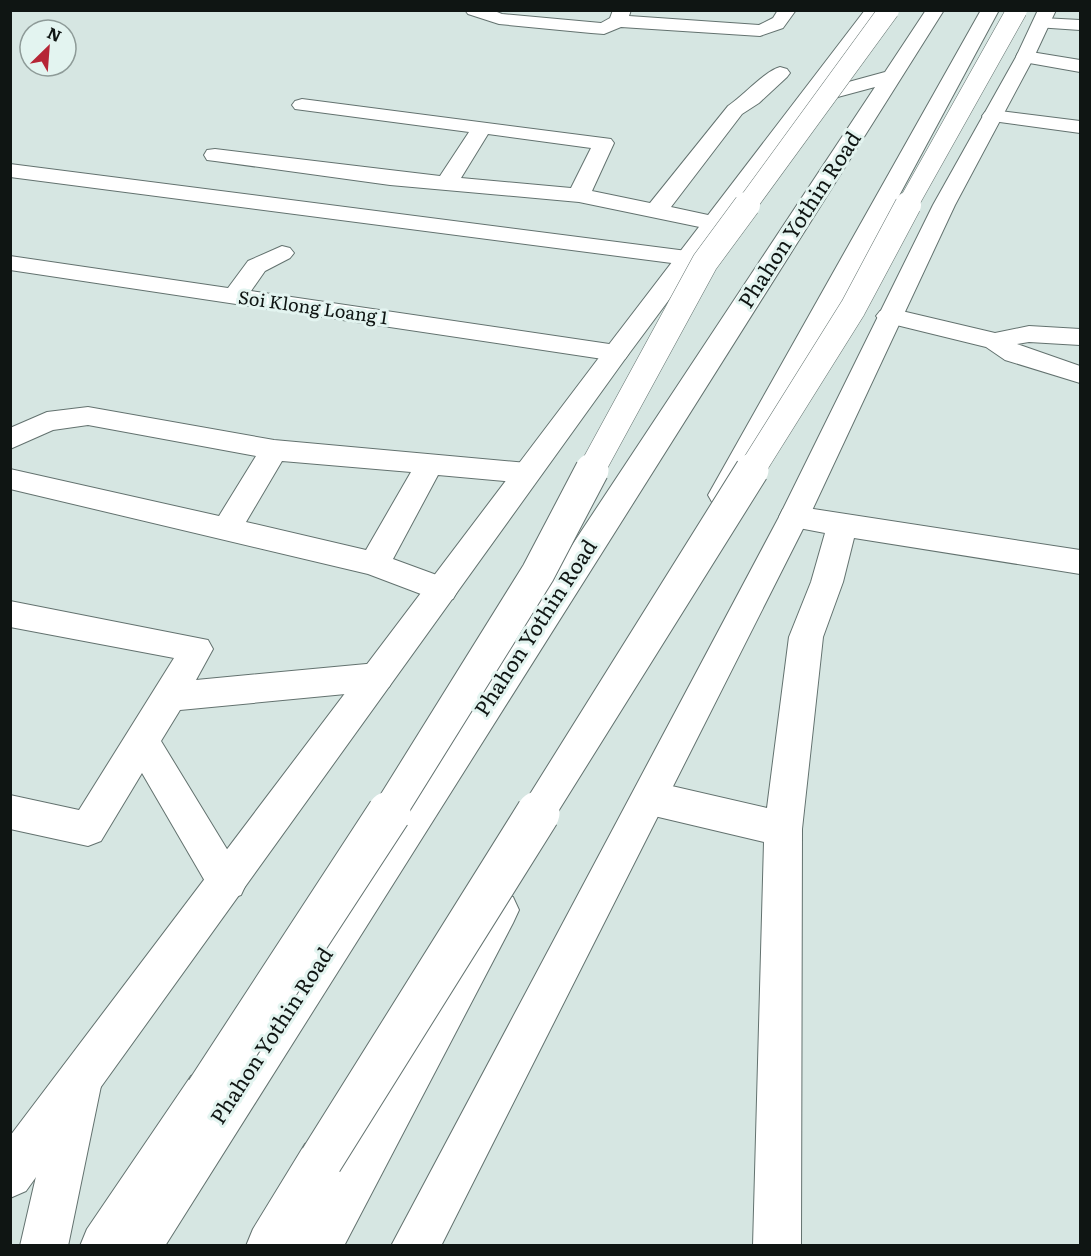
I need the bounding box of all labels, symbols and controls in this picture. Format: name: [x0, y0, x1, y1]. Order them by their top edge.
north arrow: [18, 18, 78, 78]
text: N: [44, 20, 66, 47]
street label: Phahon Yothin Road: [729, 124, 867, 313]
street label: Soi Klong Loang 1: [237, 283, 390, 330]
street label: Phahon Yothin Road: [465, 532, 603, 721]
street label: Phahon Yothin Road: [201, 940, 339, 1129]

